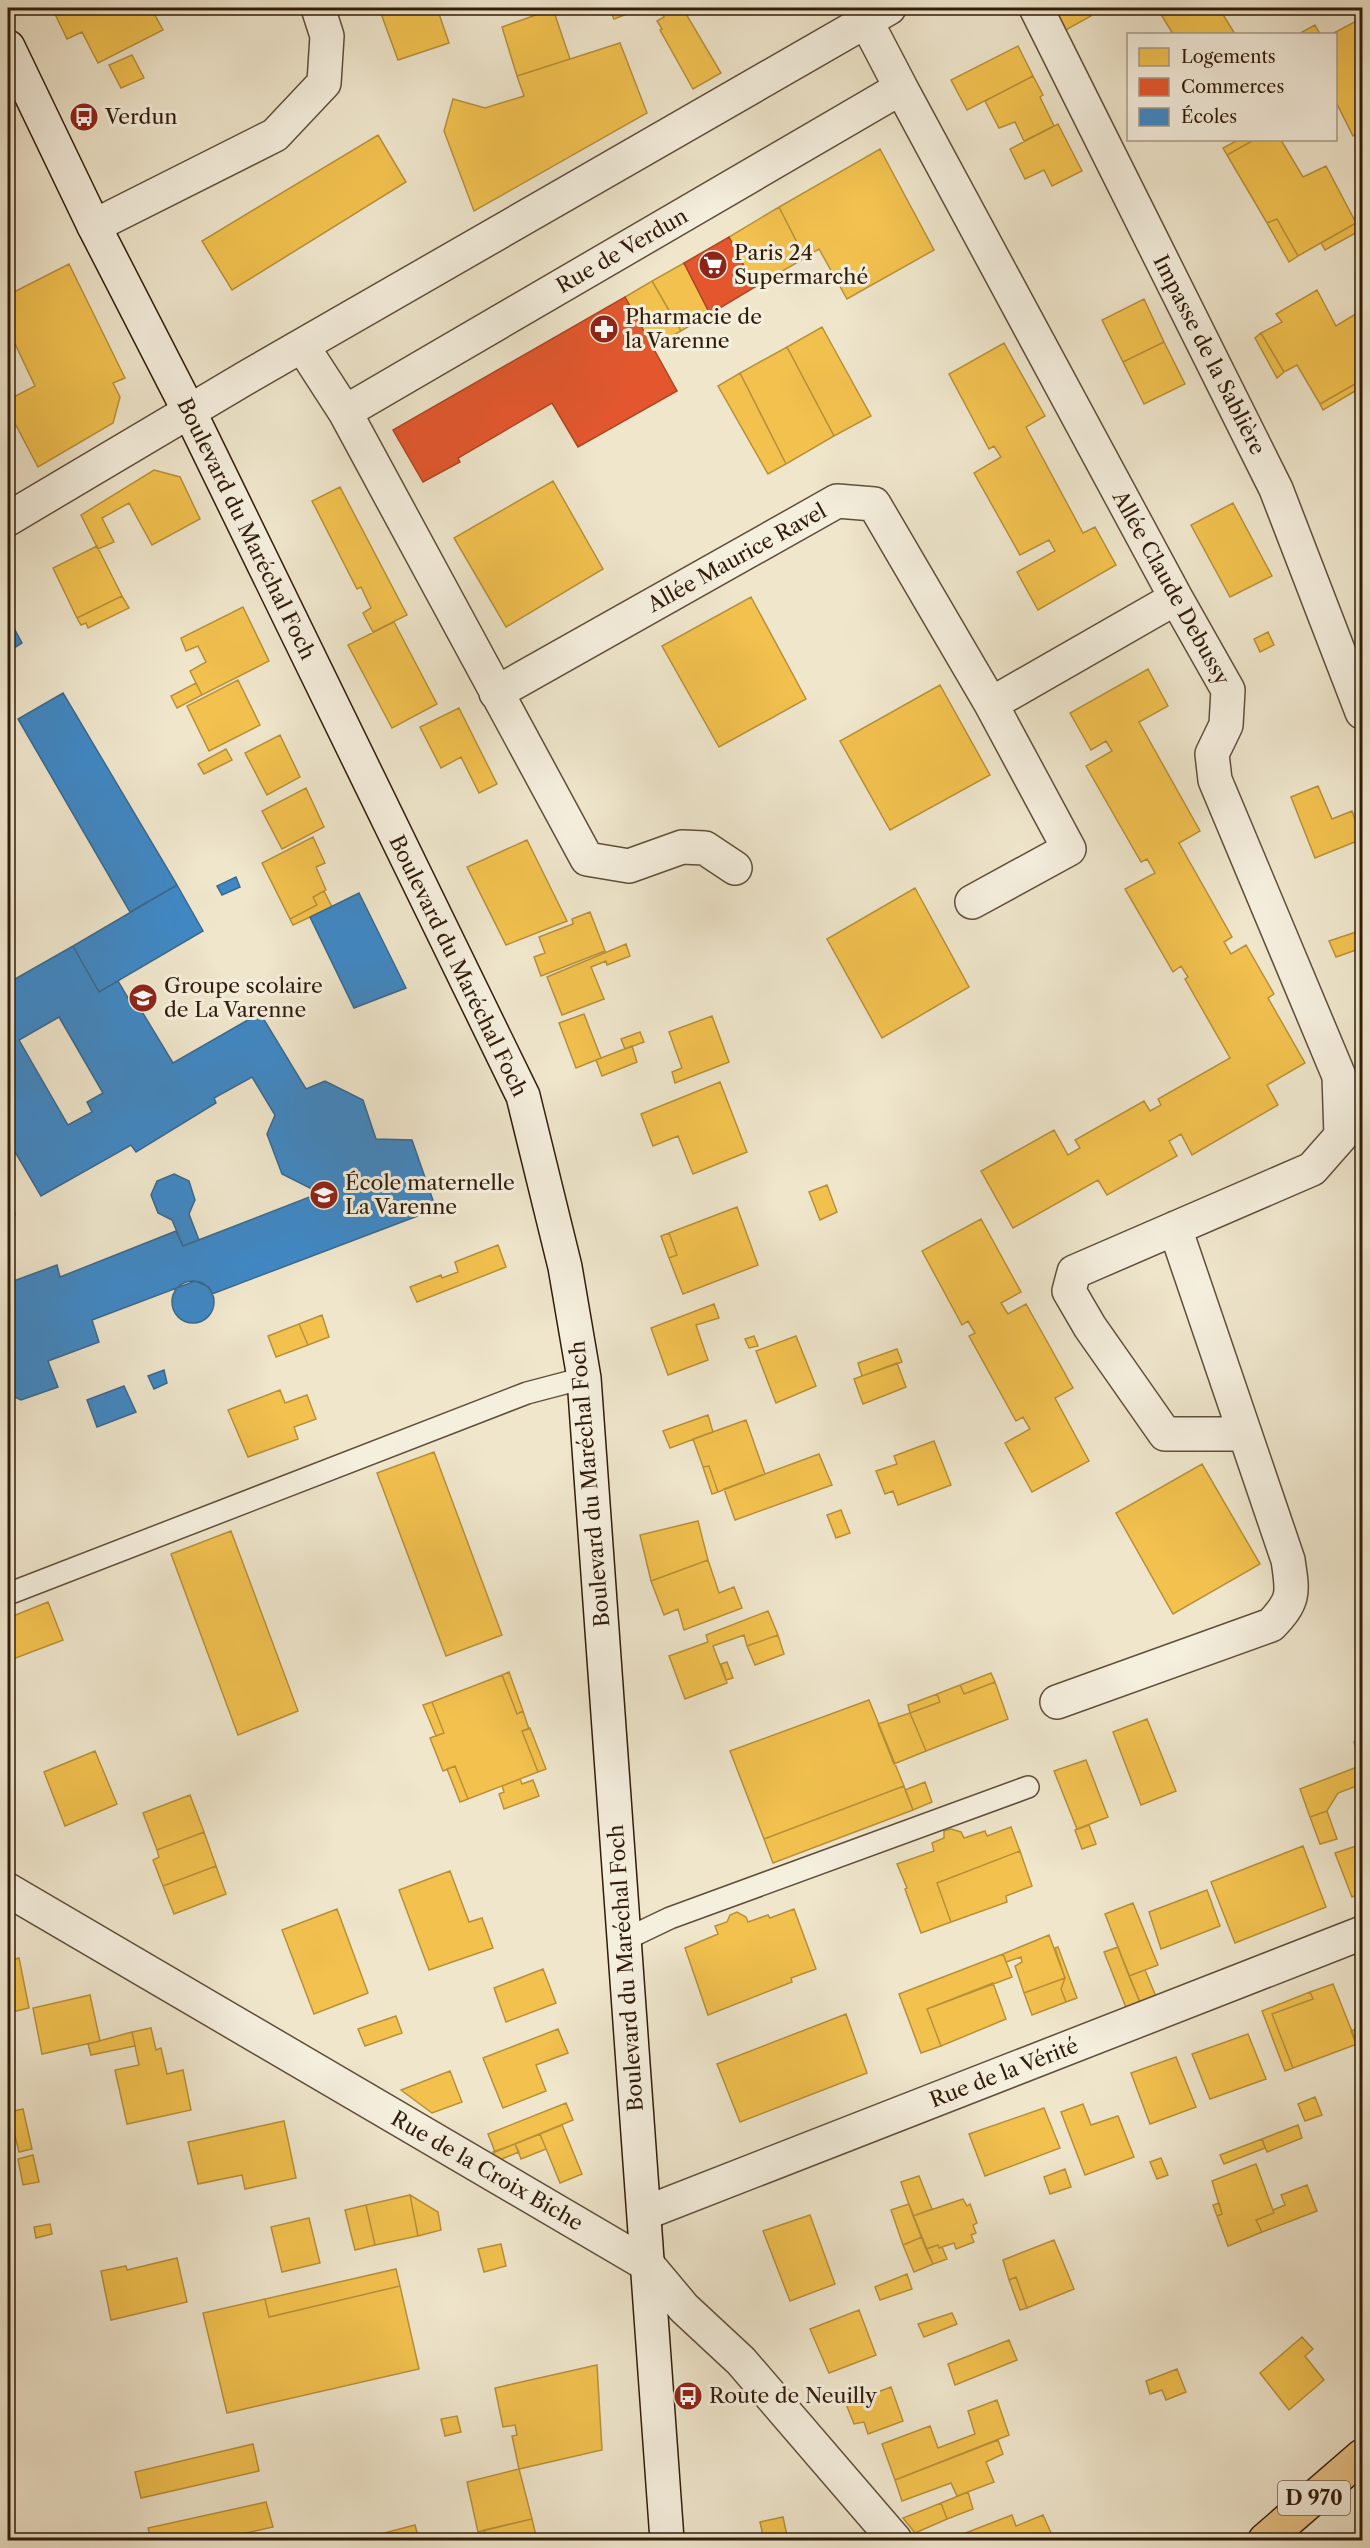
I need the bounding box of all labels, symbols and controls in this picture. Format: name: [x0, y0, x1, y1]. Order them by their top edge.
legend: [1127, 33, 1337, 141]
text: Logements: [1181, 46, 1276, 68]
text: Commerces: [1181, 76, 1284, 98]
bus stop icon: Verdun: [68, 101, 100, 133]
place label: Verdun: [104, 104, 178, 129]
text: Écoles: [1181, 105, 1237, 128]
street label: Rue de Verdun: [552, 203, 692, 298]
place label: Paris 24 Supermarché: [734, 240, 868, 289]
supermarket icon: Paris 24 Supermarché: [697, 249, 729, 281]
street label: Impasse de la Sablière: [1148, 251, 1271, 459]
place label: Pharmacie de la Varenne: [625, 304, 762, 353]
pharmacy icon: Pharmacie de la Varenne: [588, 313, 620, 345]
street label: Boulevard du Maréchal Foch: [172, 394, 321, 663]
street label: Allée Claude Debussy: [1107, 485, 1235, 689]
street label: Allée Maurice Ravel: [642, 498, 830, 618]
street label: Boulevard du Maréchal Foch: [384, 831, 533, 1100]
place label: Groupe scolaire de La Varenne: [164, 973, 323, 1022]
school or university icon: Groupe scolaire de La Varenne: [127, 982, 159, 1014]
place label: École maternelle La Varenne: [345, 1170, 515, 1219]
school or university icon: École maternelle La Varenne: [308, 1179, 340, 1211]
street label: Boulevard du Maréchal Foch: [565, 1340, 614, 1628]
street label: Boulevard du Maréchal Foch: [603, 1824, 648, 2112]
street label: Rue de la Vérité: [926, 2033, 1082, 2112]
street label: Rue de la Croix Biche: [387, 2105, 587, 2236]
bus stop icon: Route de Neuilly: [672, 2380, 704, 2412]
place label: Route de Neuilly: [709, 2383, 877, 2408]
road number: D 970: [1278, 2481, 1350, 2515]

